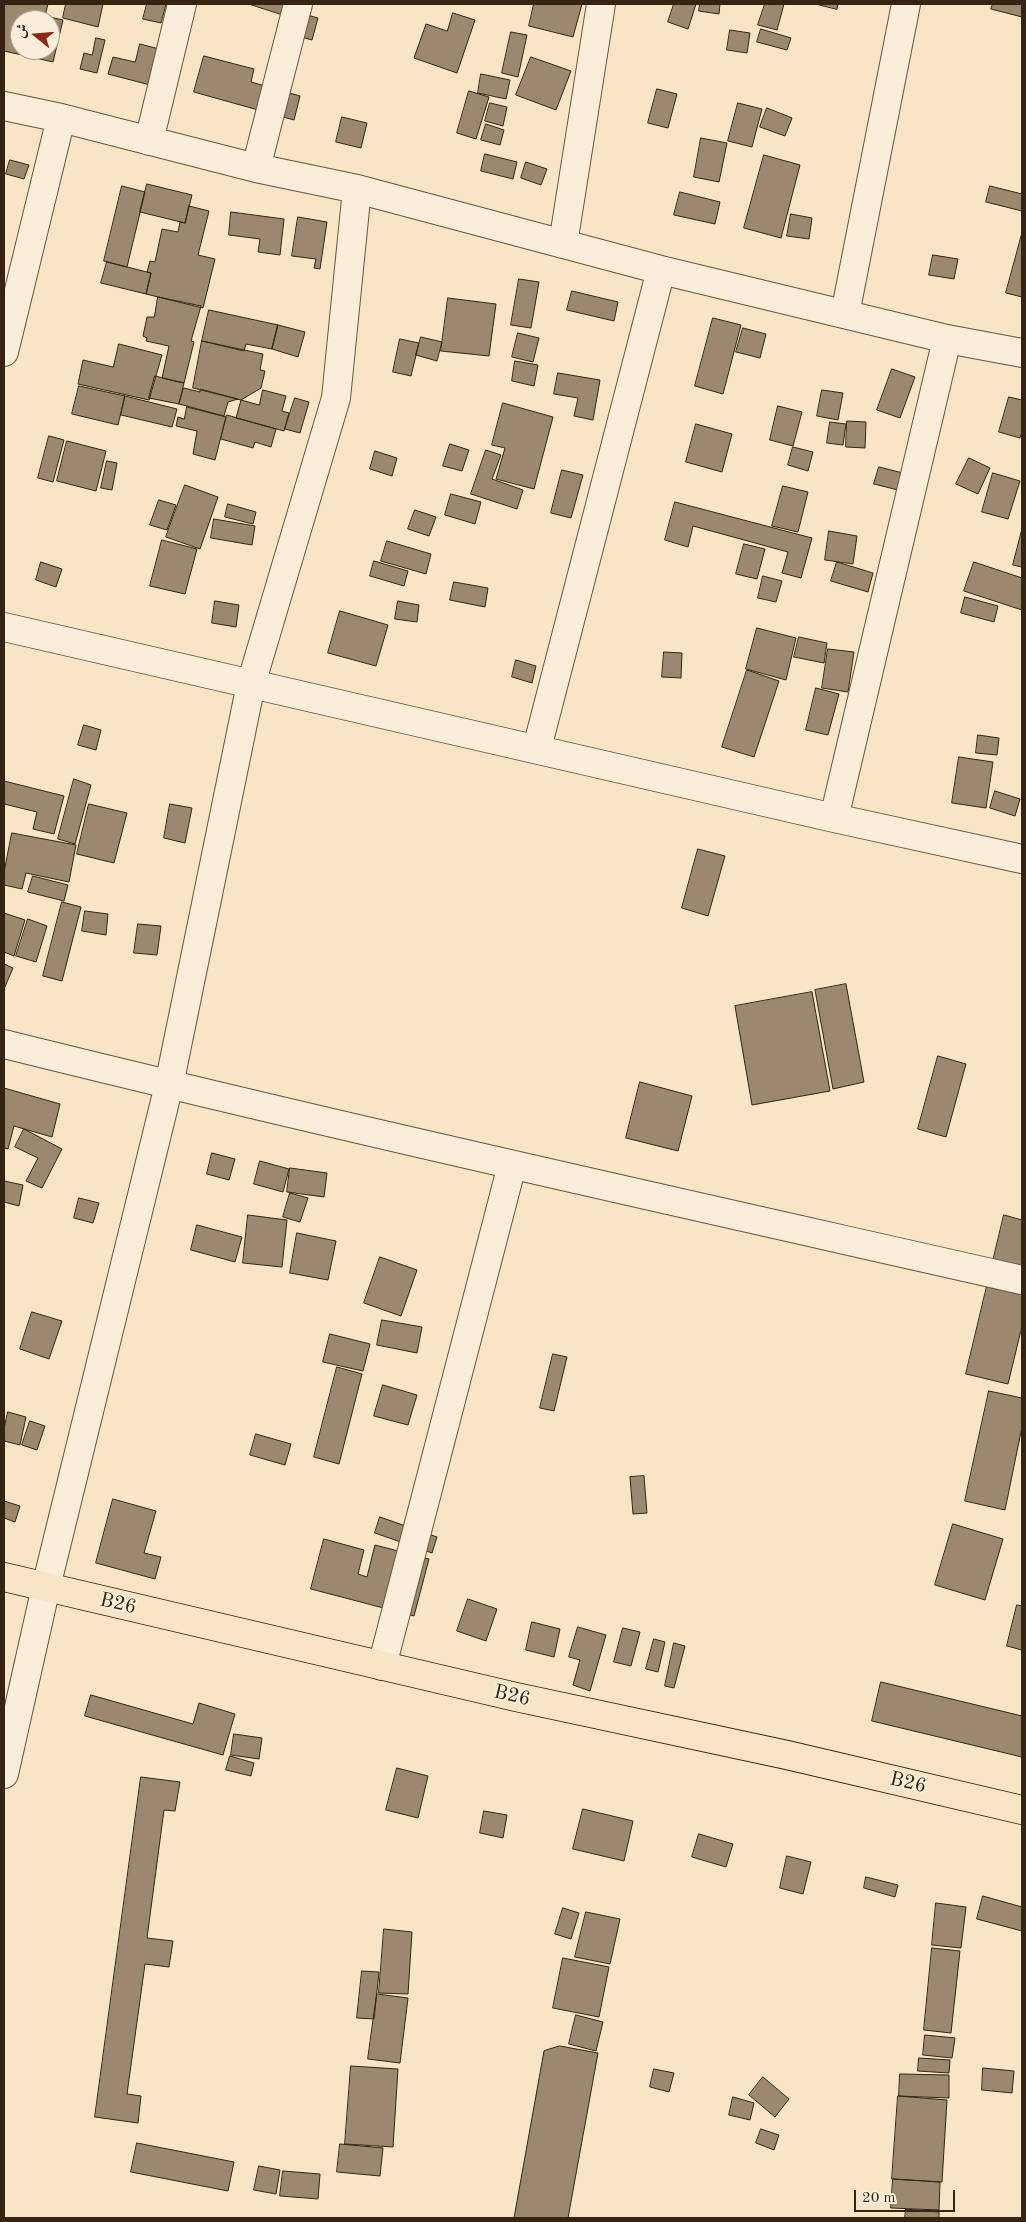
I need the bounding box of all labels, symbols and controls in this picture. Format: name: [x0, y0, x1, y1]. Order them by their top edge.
north arrow: [10, 10, 60, 60]
text: ش: [13, 22, 30, 40]
street label: B26: [97, 1588, 139, 1620]
street label: B26: [491, 1680, 533, 1712]
street label: B26: [887, 1767, 929, 1799]
scale bar: [856, 2180, 957, 2212]
text: 20 m: [862, 2191, 896, 2206]

